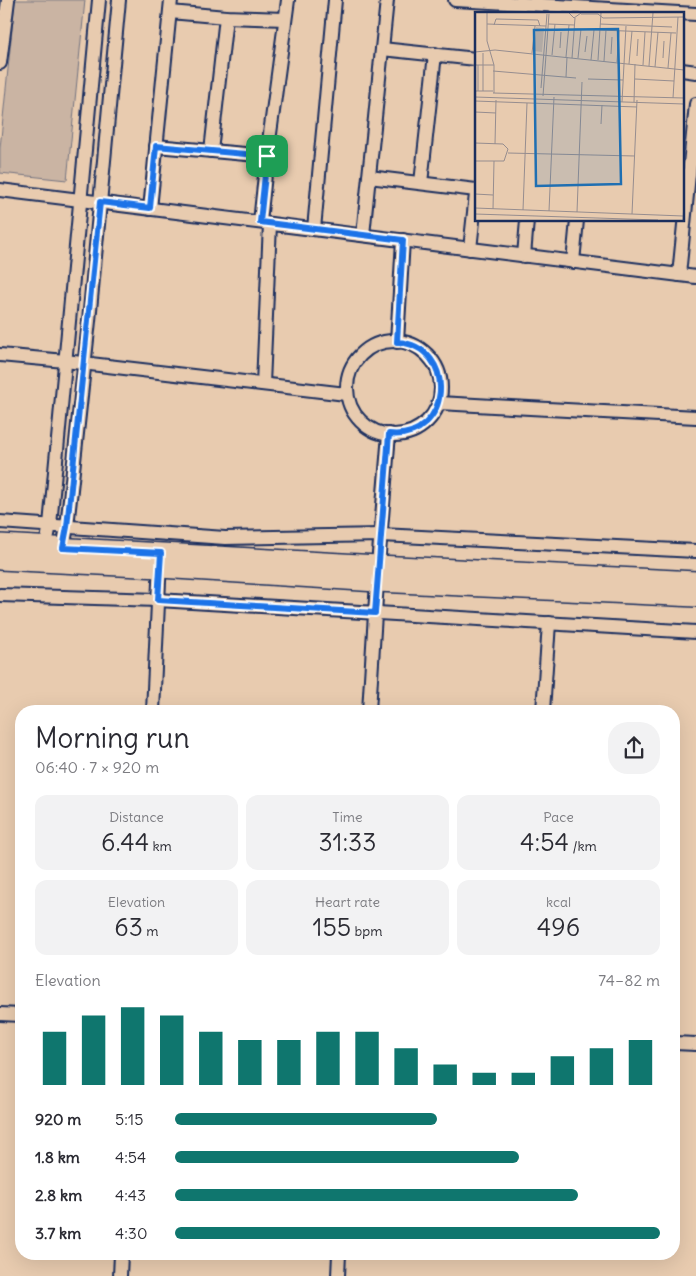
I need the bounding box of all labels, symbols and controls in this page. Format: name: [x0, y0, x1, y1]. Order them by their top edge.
inset map: [475, 12, 684, 221]
pin: [246, 135, 288, 177]
icon: arrive: [253, 142, 281, 170]
text: Morning run: [35, 720, 190, 756]
button: share: [608, 722, 660, 774]
text: 06:40 · 7 × 920 m: [35, 757, 159, 777]
text: Distance: [109, 808, 164, 826]
text: Time: [332, 808, 363, 826]
text: Pace: [543, 808, 574, 826]
text: 6.44: [101, 826, 149, 858]
text: 31:33: [319, 826, 376, 858]
text: 4:54: [520, 826, 569, 858]
text: km: [149, 837, 172, 855]
text: /km: [569, 837, 597, 855]
text: Elevation: [108, 893, 165, 911]
text: Heart rate: [315, 893, 380, 911]
text: kcal: [546, 893, 571, 911]
text: 63: [114, 911, 143, 943]
text: 155: [312, 911, 351, 943]
text: 496: [537, 911, 580, 943]
text: m: [143, 922, 159, 940]
text: bpm: [351, 922, 383, 940]
text: Elevation: [35, 970, 101, 990]
text: 74–82 m: [598, 970, 660, 990]
text: 920 m: [35, 1109, 81, 1129]
text: 5:15: [115, 1109, 143, 1129]
text: 1.8 km: [35, 1147, 80, 1167]
text: 4:54: [115, 1147, 146, 1167]
text: 2.8 km: [35, 1185, 82, 1205]
text: 4:43: [115, 1185, 146, 1205]
text: 3.7 km: [35, 1223, 81, 1243]
text: 4:30: [115, 1223, 147, 1243]

